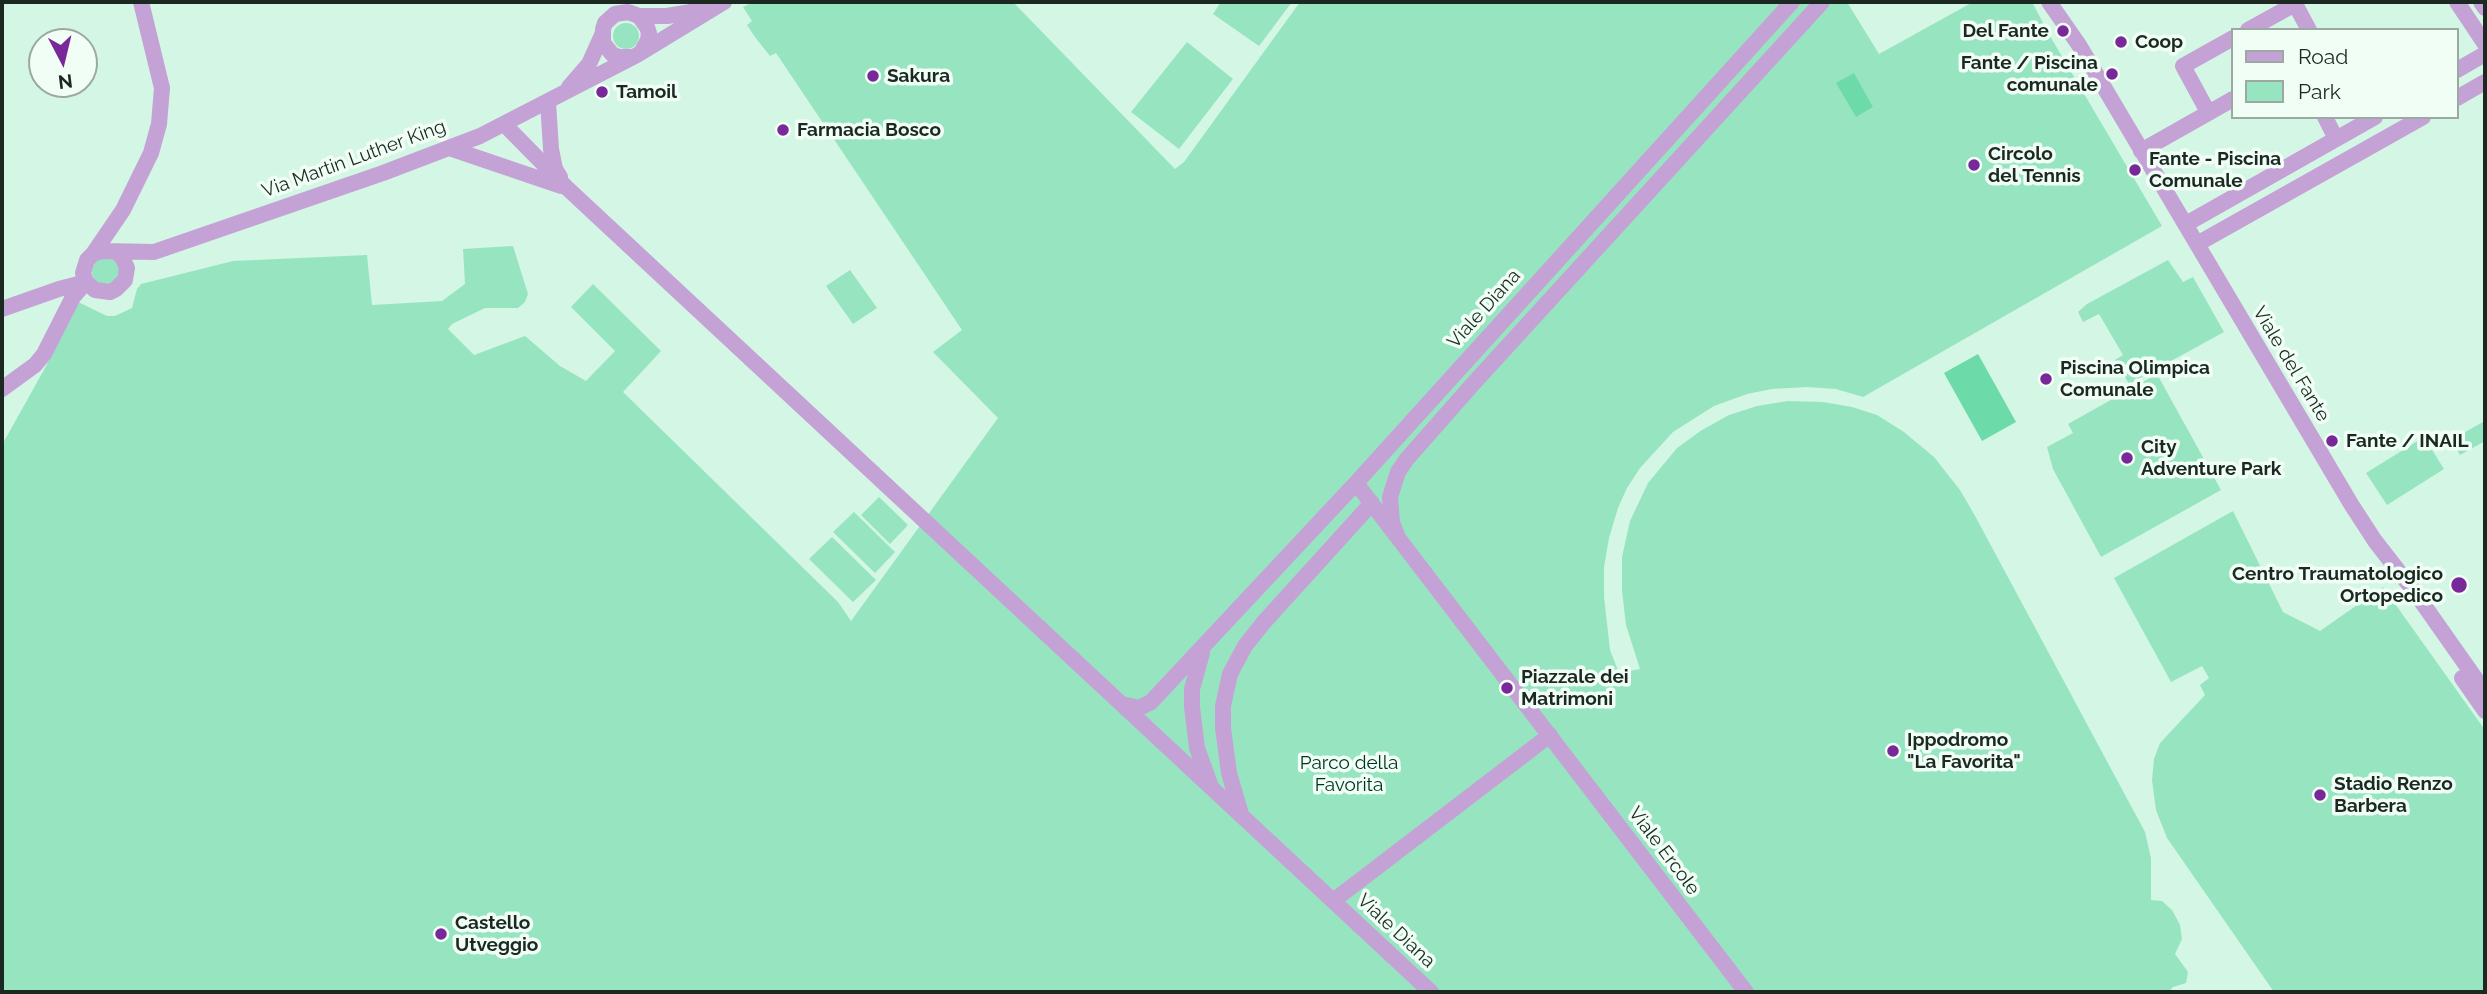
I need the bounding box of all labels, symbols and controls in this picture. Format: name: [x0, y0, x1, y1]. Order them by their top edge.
place label: Del Fante: [1962, 20, 2049, 42]
marker: Del Fante: [2055, 23, 2071, 39]
north arrow: [28, 28, 98, 98]
legend: [2232, 28, 2459, 119]
place label: Coop: [2135, 31, 2183, 53]
marker: Coop: [2113, 34, 2129, 50]
text: Road: [2298, 44, 2348, 69]
place label: Fante / Piscina comunale: [1961, 52, 2098, 96]
place label: Sakura: [887, 65, 950, 87]
marker: Fante / Piscina comunale: [2104, 66, 2120, 82]
marker: Sakura: [865, 68, 881, 84]
text: N: [57, 70, 74, 94]
text: Park: [2298, 79, 2341, 104]
place label: Tamoil: [616, 81, 677, 103]
marker: Tamoil: [594, 84, 610, 100]
street label: Via Martin Luther King: [259, 115, 449, 203]
place label: Farmacia Bosco: [797, 119, 941, 141]
marker: Farmacia Bosco: [775, 122, 791, 138]
place label: Circolo del Tennis: [1988, 143, 2081, 187]
place label: Fante - Piscina Comunale: [2149, 148, 2281, 192]
marker: Circolo del Tennis: [1966, 157, 1982, 173]
marker: Fante - Piscina Comunale: [2127, 162, 2143, 178]
street label: Viale Diana: [1443, 265, 1525, 353]
street label: Viale del Fante: [2248, 302, 2334, 426]
place label: Piscina Olimpica Comunale: [2060, 357, 2210, 401]
marker: Piscina Olimpica Comunale: [2038, 371, 2054, 387]
place label: Fante / INAIL: [2346, 430, 2469, 452]
marker: Fante / INAIL: [2324, 433, 2340, 449]
place label: City Adventure Park: [2141, 436, 2281, 480]
marker: City Adventure Park: [2119, 450, 2135, 466]
place label: Centro Traumatologico Ortopedico: [2232, 563, 2443, 607]
marker: Centro Traumatologico Ortopedico: [2449, 575, 2469, 595]
place label: Piazzale dei Matrimoni: [1521, 666, 1629, 710]
marker: Piazzale dei Matrimoni: [1499, 680, 1515, 696]
place label: Ippodromo "La Favorita": [1907, 729, 2021, 773]
marker: Ippodromo "La Favorita": [1885, 743, 1901, 759]
park label: Parco della Favorita: [1300, 752, 1398, 796]
place label: Stadio Renzo Barbera: [2334, 773, 2453, 817]
marker: Stadio Renzo Barbera: [2312, 787, 2328, 803]
street label: Viale Ercole: [1623, 802, 1705, 900]
street label: Viale Diana: [1352, 889, 1440, 973]
place label: Castello Utveggio: [455, 912, 538, 956]
marker: Castello Utveggio: [433, 926, 449, 942]

